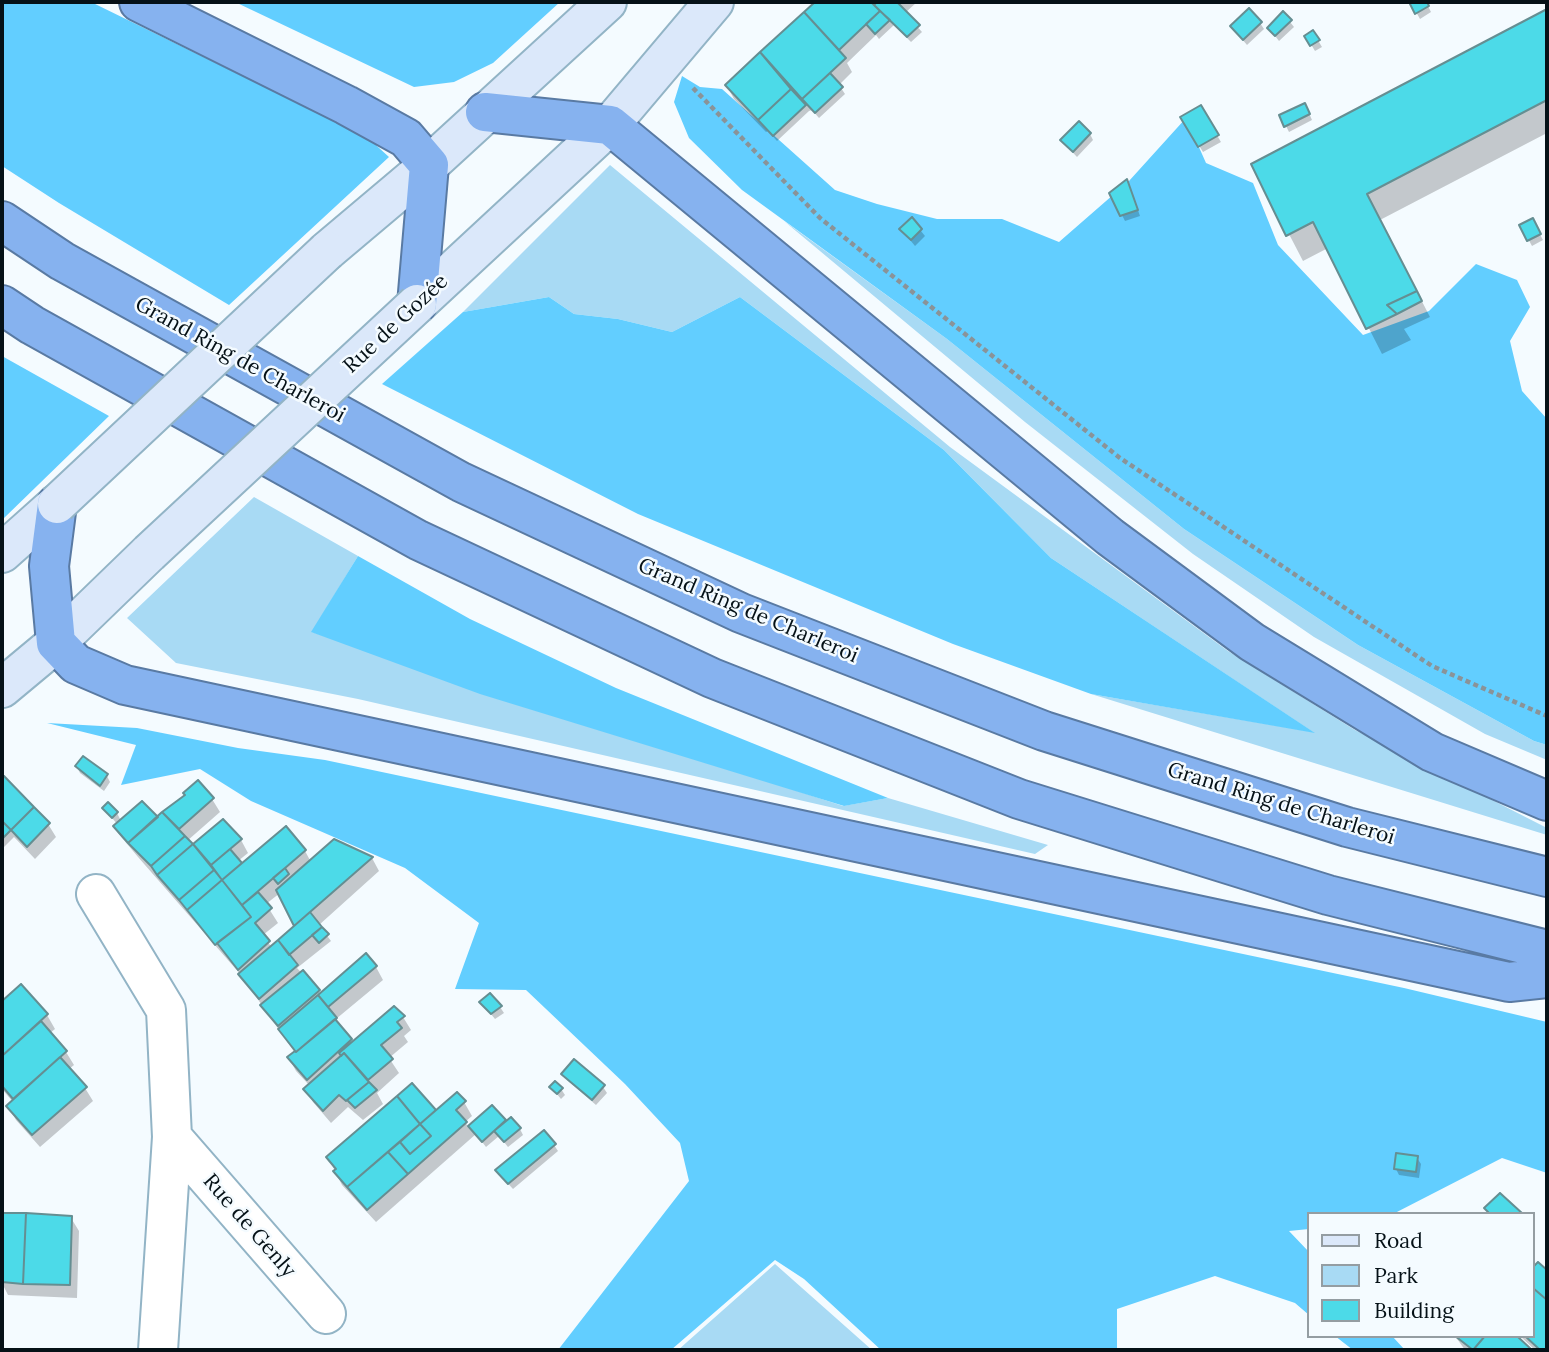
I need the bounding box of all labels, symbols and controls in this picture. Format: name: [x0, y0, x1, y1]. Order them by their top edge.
street label: Rue de Gozée: [339, 269, 453, 379]
street label: Grand Ring de Charleroi: [131, 292, 349, 428]
street label: Grand Ring de Charleroi: [634, 553, 862, 669]
street label: Grand Ring de Charleroi: [1164, 757, 1398, 851]
street label: Rue de Genly: [197, 1169, 301, 1283]
legend: [1308, 1212, 1535, 1338]
text: Road: [1374, 1227, 1423, 1254]
text: Park: [1374, 1262, 1418, 1289]
text: Building: [1374, 1297, 1454, 1324]

